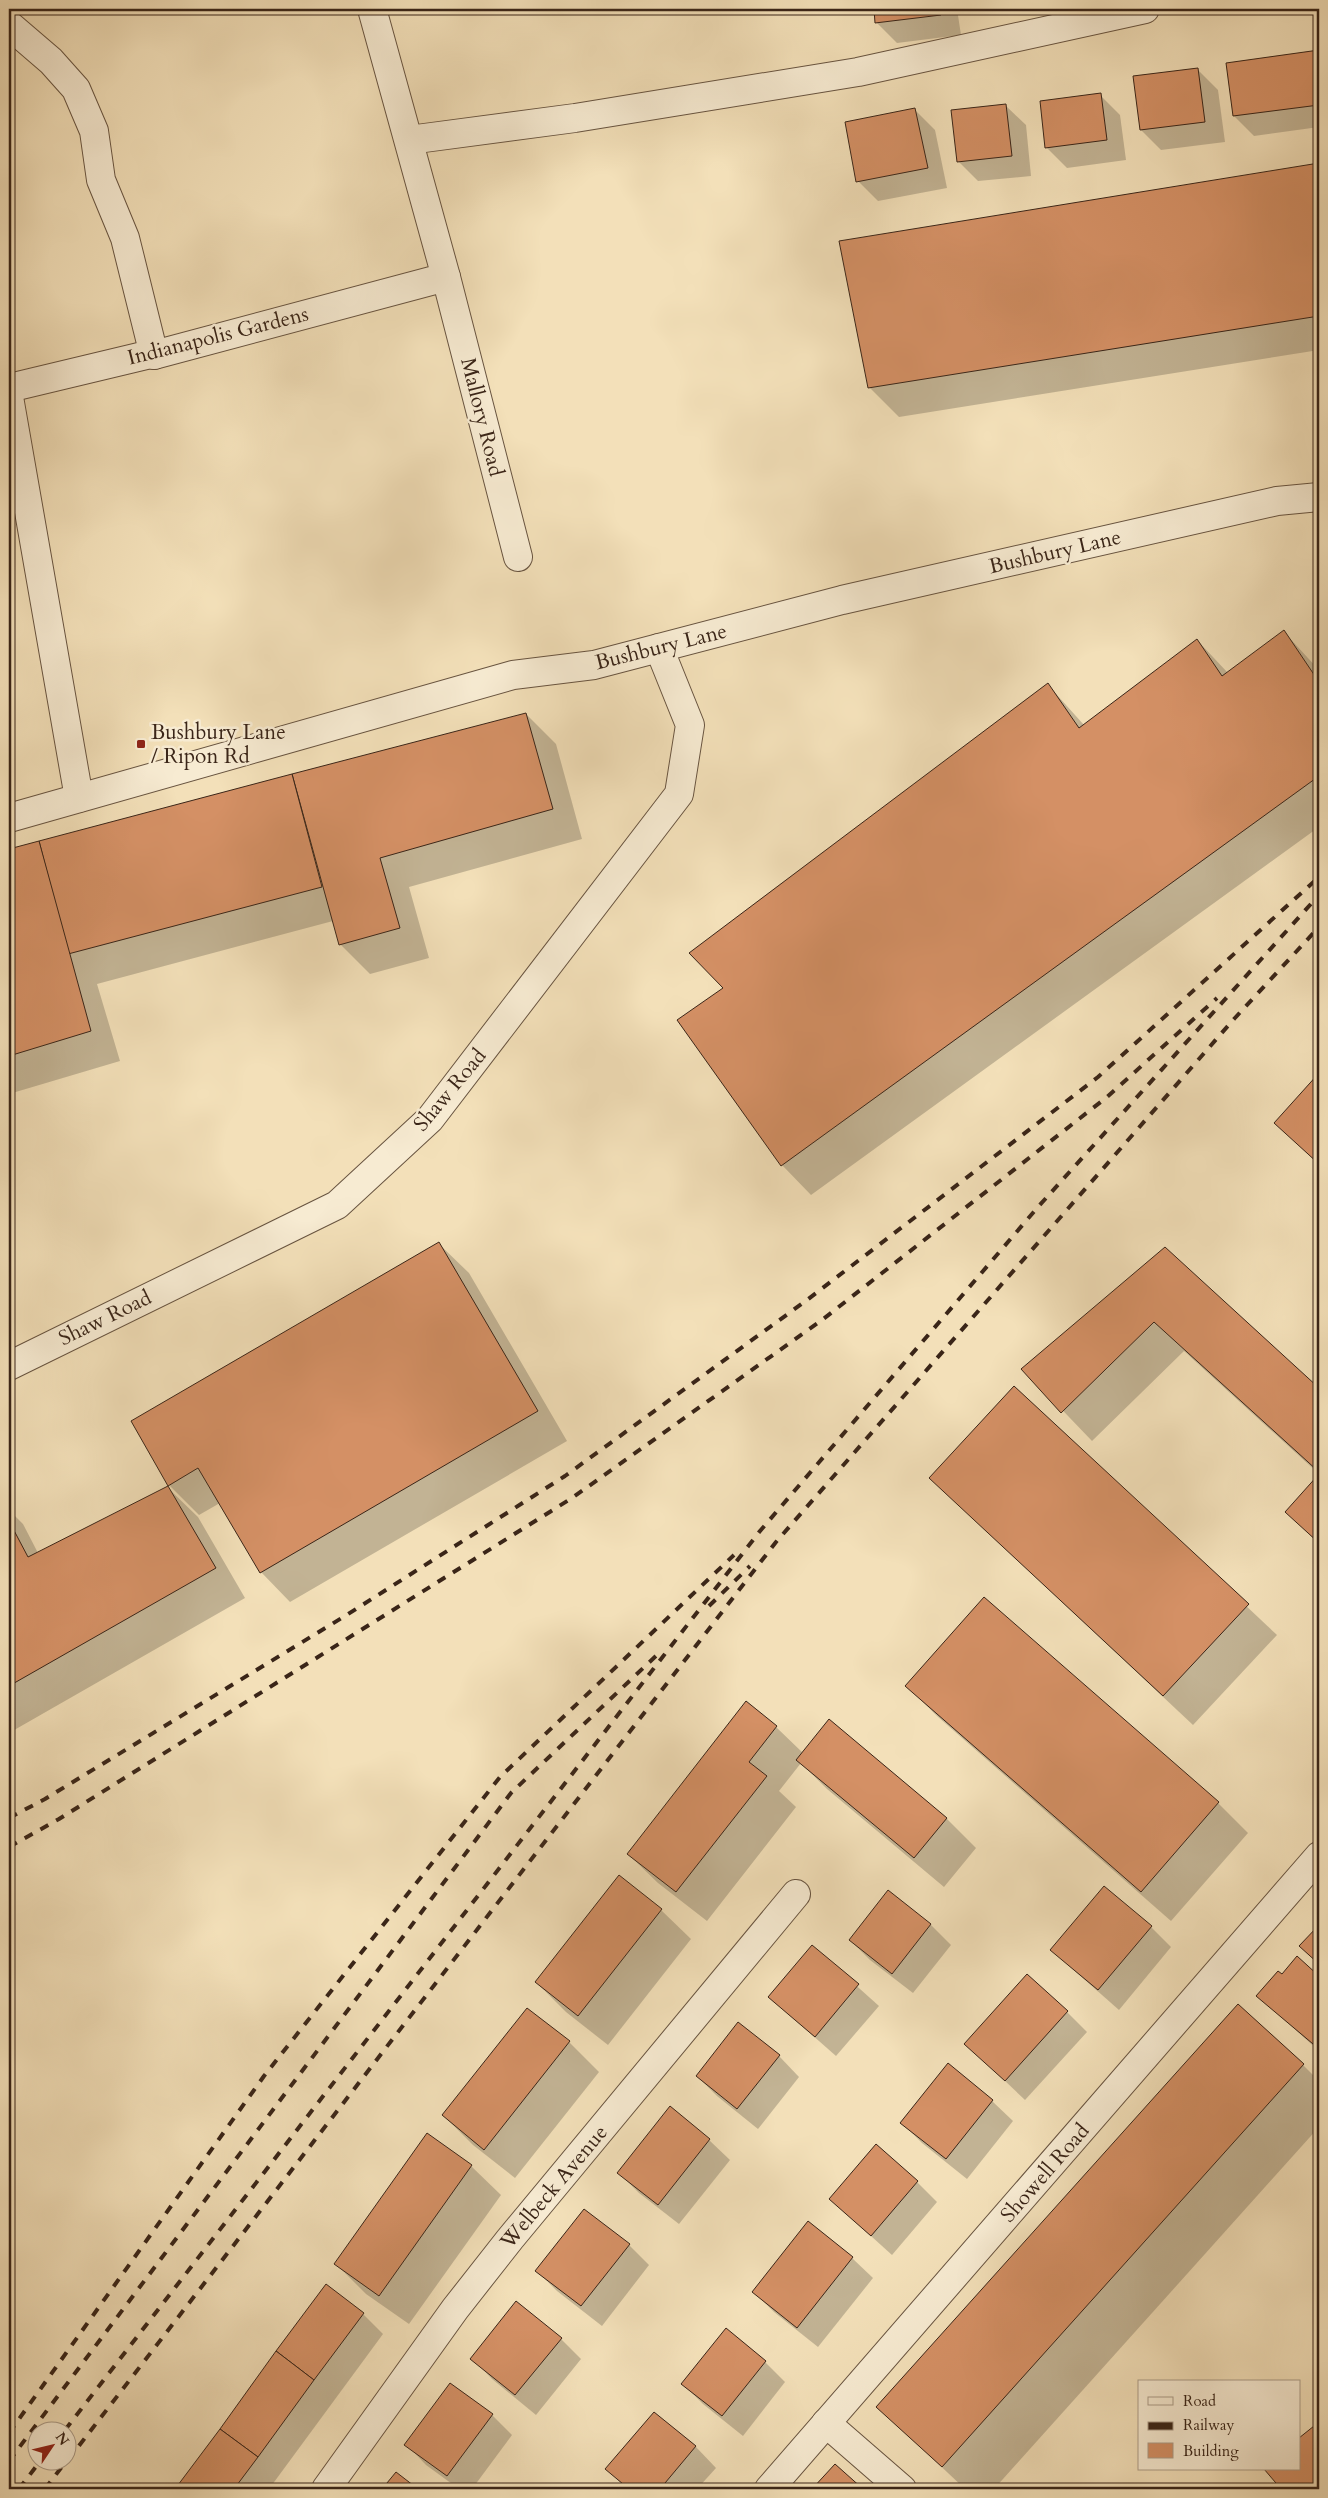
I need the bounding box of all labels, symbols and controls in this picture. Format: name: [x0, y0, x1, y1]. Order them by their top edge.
street label: Indianapolis Gardens: [124, 299, 312, 373]
street label: Mallory Road: [453, 355, 511, 479]
street label: Bushbury Lane: [986, 523, 1124, 581]
street label: Bushbury Lane: [592, 617, 730, 677]
place label: Bushbury Lane / Ripon Rd: [151, 718, 286, 771]
marker: Bushbury Lane / Ripon Rd: [135, 738, 147, 750]
street label: Shaw Road: [407, 1042, 493, 1138]
street label: Shaw Road: [54, 1283, 156, 1353]
street label: Showell Road: [994, 2117, 1096, 2229]
street label: Welbeck Avenue: [493, 2119, 614, 2256]
legend: [1138, 2380, 1300, 2470]
text: Road: [1183, 2391, 1216, 2411]
text: Railway: [1183, 2415, 1234, 2435]
north arrow: [28, 2420, 78, 2470]
text: N: [51, 2428, 74, 2449]
text: Building: [1183, 2441, 1239, 2461]

